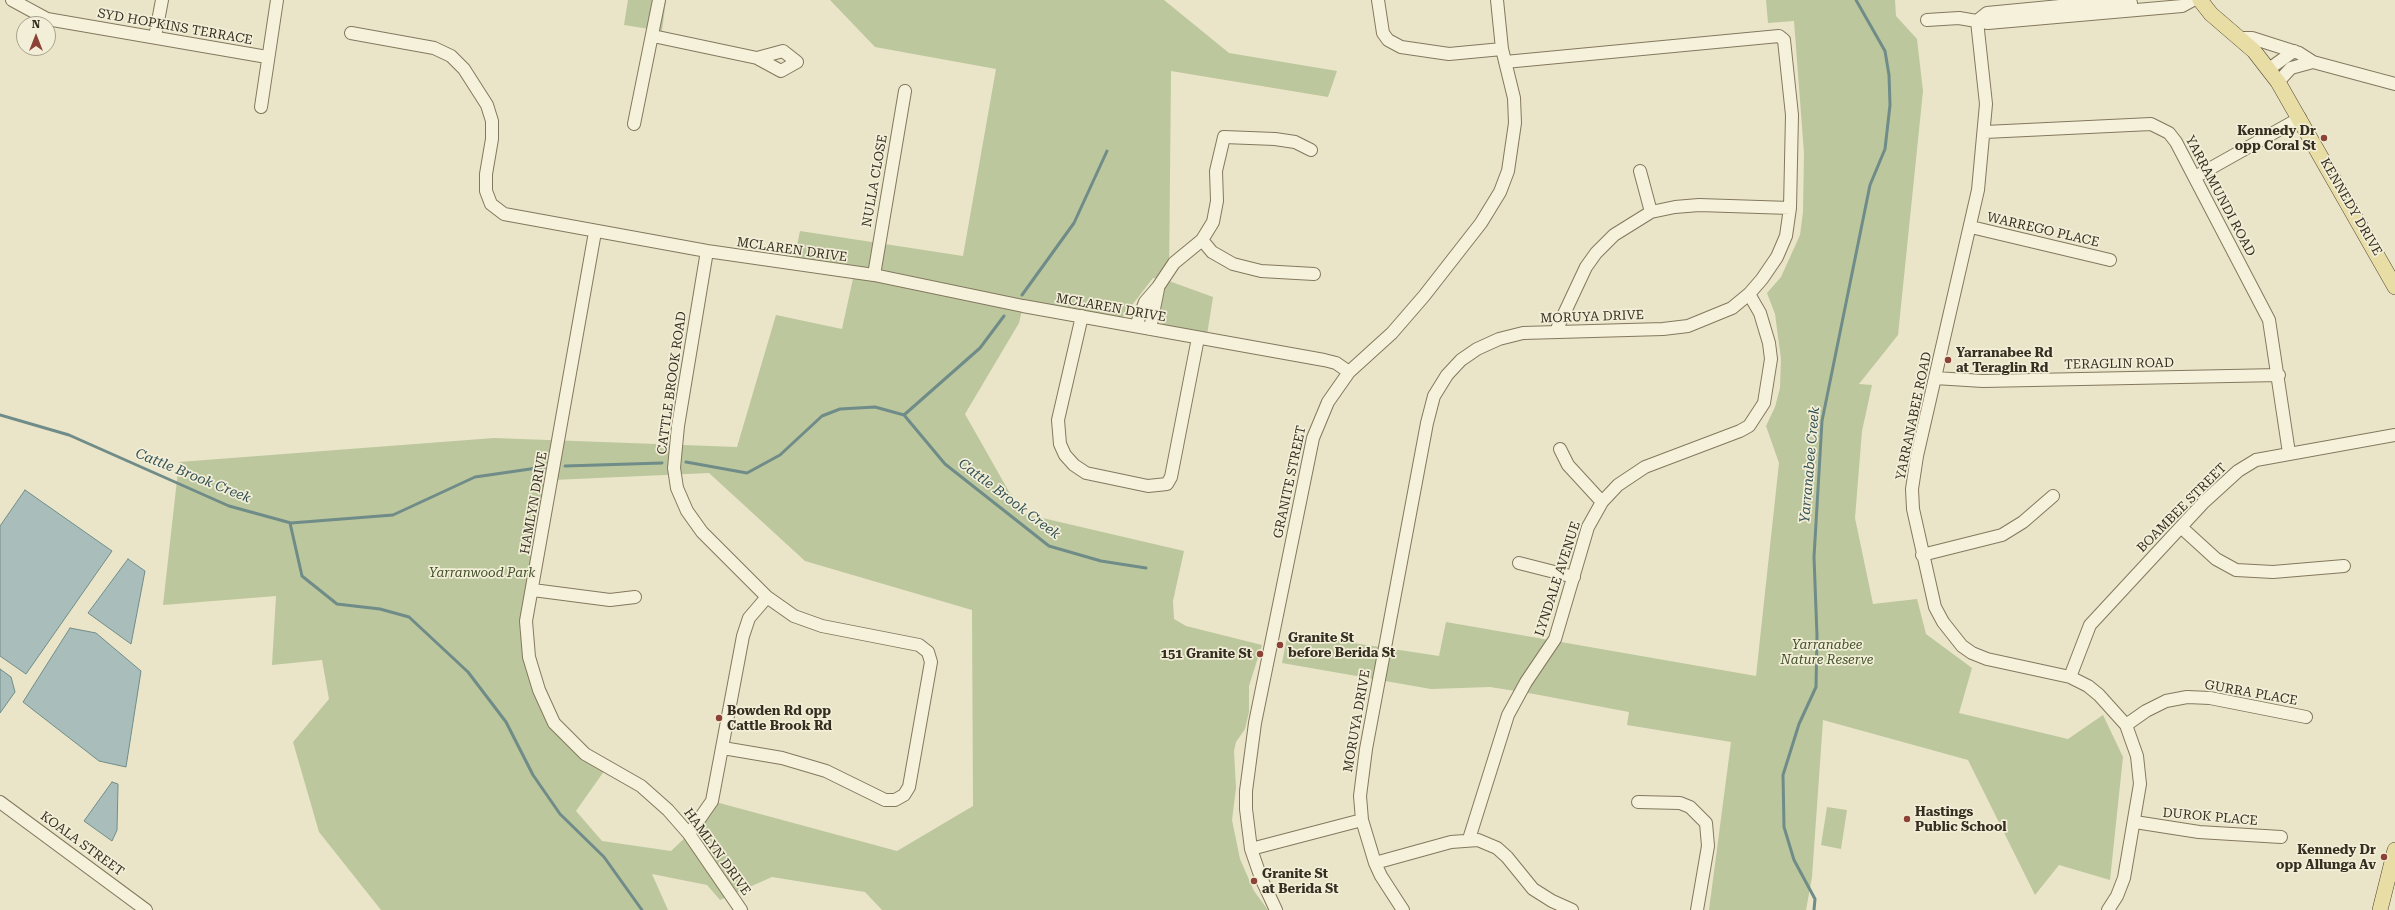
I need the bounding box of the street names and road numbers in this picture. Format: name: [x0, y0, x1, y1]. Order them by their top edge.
street label: SYD HOPKINS TERRACE: [96, 6, 254, 48]
street label: YARRAMUNDI ROAD: [2182, 133, 2258, 259]
street label: NULLA CLOSE: [859, 134, 891, 228]
street label: KENNEDY DRIVE: [2317, 155, 2385, 259]
street label: WARREGO PLACE: [1985, 210, 2101, 250]
street label: MCLAREN DRIVE: [736, 235, 848, 265]
street label: MCLAREN DRIVE: [1055, 291, 1167, 325]
street label: MORUYA DRIVE: [1540, 307, 1644, 327]
street label: CATTLE BROOK ROAD: [654, 310, 690, 456]
street label: YARRANABEE ROAD: [1893, 350, 1935, 482]
street label: TERAGLIN ROAD: [2064, 355, 2174, 373]
street label: GRANITE STREET: [1270, 424, 1310, 540]
street label: HAMLYN DRIVE: [517, 451, 551, 555]
street label: BOAMBEE STREET: [2134, 460, 2230, 556]
street label: LYNDALE AVENUE: [1532, 519, 1584, 639]
street label: MORUYA DRIVE: [1340, 668, 1374, 774]
street label: GURRA PLACE: [2203, 677, 2299, 709]
street label: HAMLYN DRIVE: [680, 805, 754, 899]
street label: DUROK PLACE: [2162, 805, 2258, 829]
street label: KOALA STREET: [37, 808, 127, 880]

